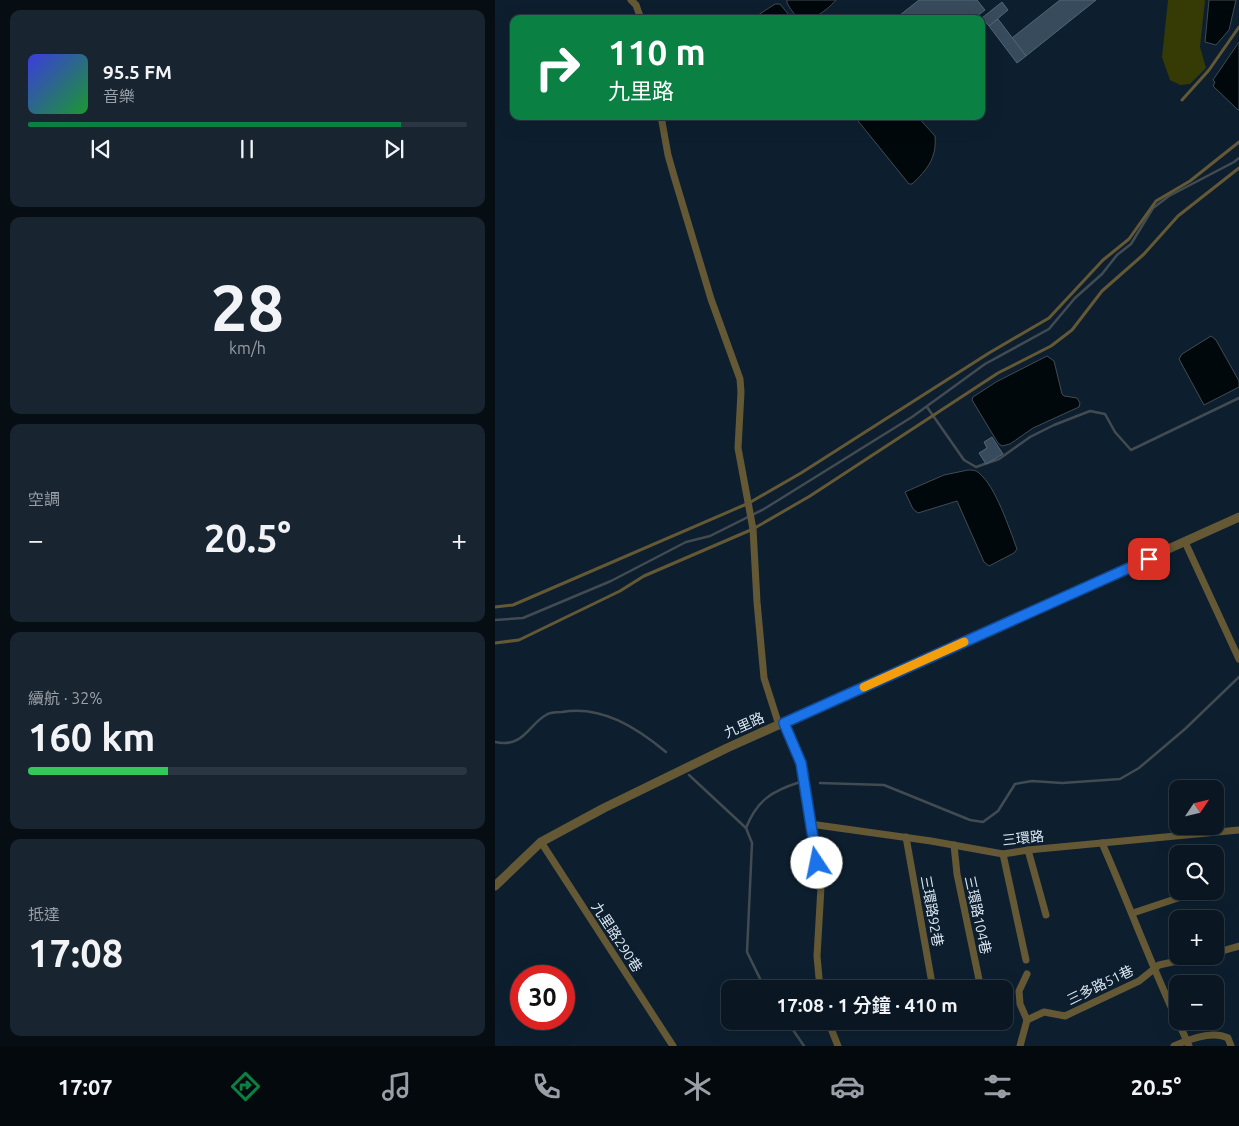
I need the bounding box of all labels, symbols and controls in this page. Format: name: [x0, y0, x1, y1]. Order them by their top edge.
text: 110 m: [608, 32, 706, 72]
icon: right: [525, 35, 590, 100]
text: 95.5 FM: [103, 61, 172, 83]
text: 九里路: [608, 78, 674, 103]
text: 音樂: [103, 87, 135, 105]
icon: previous: [87, 135, 115, 163]
icon: pause: [233, 135, 261, 163]
icon: next: [380, 135, 408, 163]
text: 28: [211, 270, 284, 343]
text: km/h: [229, 339, 266, 357]
text: 空調: [28, 490, 60, 508]
text: 20.5°: [204, 517, 291, 559]
text: −: [28, 524, 44, 555]
text: +: [451, 524, 467, 555]
pin: [1128, 538, 1170, 580]
icon: arrive: [1135, 545, 1163, 573]
text: 續航 · 32%: [28, 689, 103, 707]
street label: 九里路: [722, 709, 766, 741]
text: 160 km: [28, 716, 155, 758]
north arrow: [1169, 780, 1224, 835]
map controls: [1169, 780, 1224, 1030]
street label: 三環路: [1001, 828, 1045, 848]
position arrow: [790, 836, 842, 888]
button: search: [1169, 845, 1224, 900]
street label: 三環路92巷: [918, 874, 946, 948]
street label: 三環路104巷: [962, 874, 994, 956]
street label: 九里路290巷: [589, 899, 645, 975]
text: 抵達: [28, 905, 60, 923]
button: +: [1169, 910, 1224, 965]
text: 17:08: [28, 932, 123, 974]
street label: 三多路51巷: [1064, 962, 1136, 1008]
speed limit sign: 30: [510, 965, 575, 1030]
button: −: [1169, 975, 1224, 1030]
text: 17:08 · 1 分鐘 · 410 m: [776, 994, 958, 1016]
icon: directions: [228, 1069, 263, 1104]
icon: music: [379, 1069, 414, 1104]
icon: phone: [529, 1069, 564, 1104]
icon: climate: [680, 1069, 715, 1104]
icon: car: [830, 1069, 865, 1104]
icon: filters: [980, 1069, 1015, 1104]
text: 17:07: [58, 1074, 113, 1099]
text: 20.5°: [1131, 1074, 1181, 1099]

